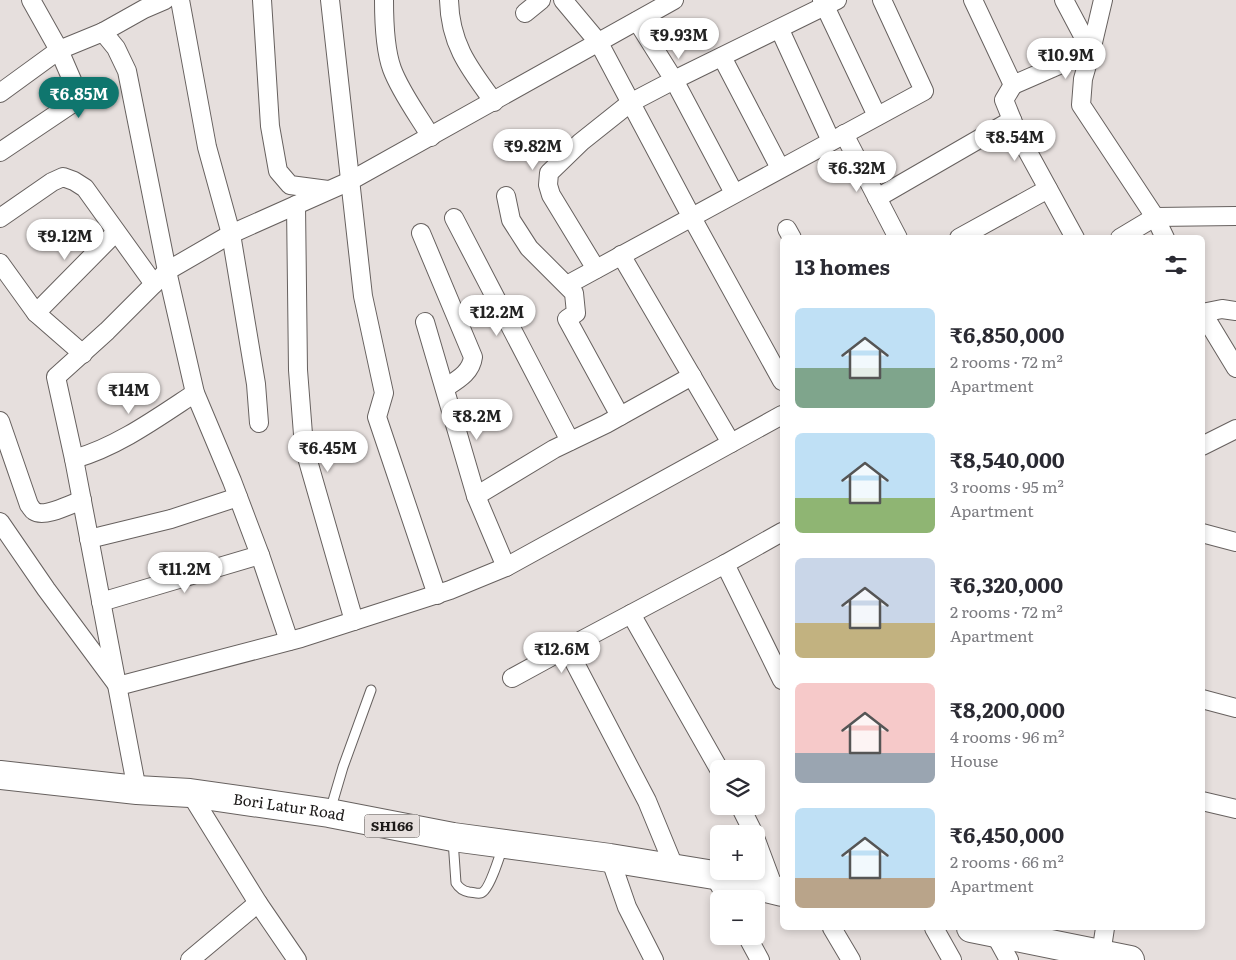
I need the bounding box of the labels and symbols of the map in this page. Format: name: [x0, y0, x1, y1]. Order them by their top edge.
pin: ₹9.93M: [638, 18, 720, 60]
pin: ₹10.9M: [1025, 38, 1107, 80]
pin: ₹6.85M: [38, 76, 120, 119]
pin: ₹8.54M: [974, 120, 1056, 162]
pin: ₹9.82M: [492, 128, 574, 171]
pin: ₹6.32M: [816, 150, 898, 193]
pin: ₹9.12M: [24, 218, 106, 261]
pin: ₹12.2M: [456, 294, 538, 337]
pin: ₹14M: [99, 372, 159, 415]
pin: ₹8.2M: [442, 398, 512, 441]
pin: ₹6.45M: [287, 430, 369, 473]
pin: ₹11.2M: [144, 552, 226, 594]
pin: ₹12.6M: [521, 632, 603, 674]
street label: Bori Latur Road: [232, 786, 347, 826]
road number: SH166: [364, 814, 420, 838]

